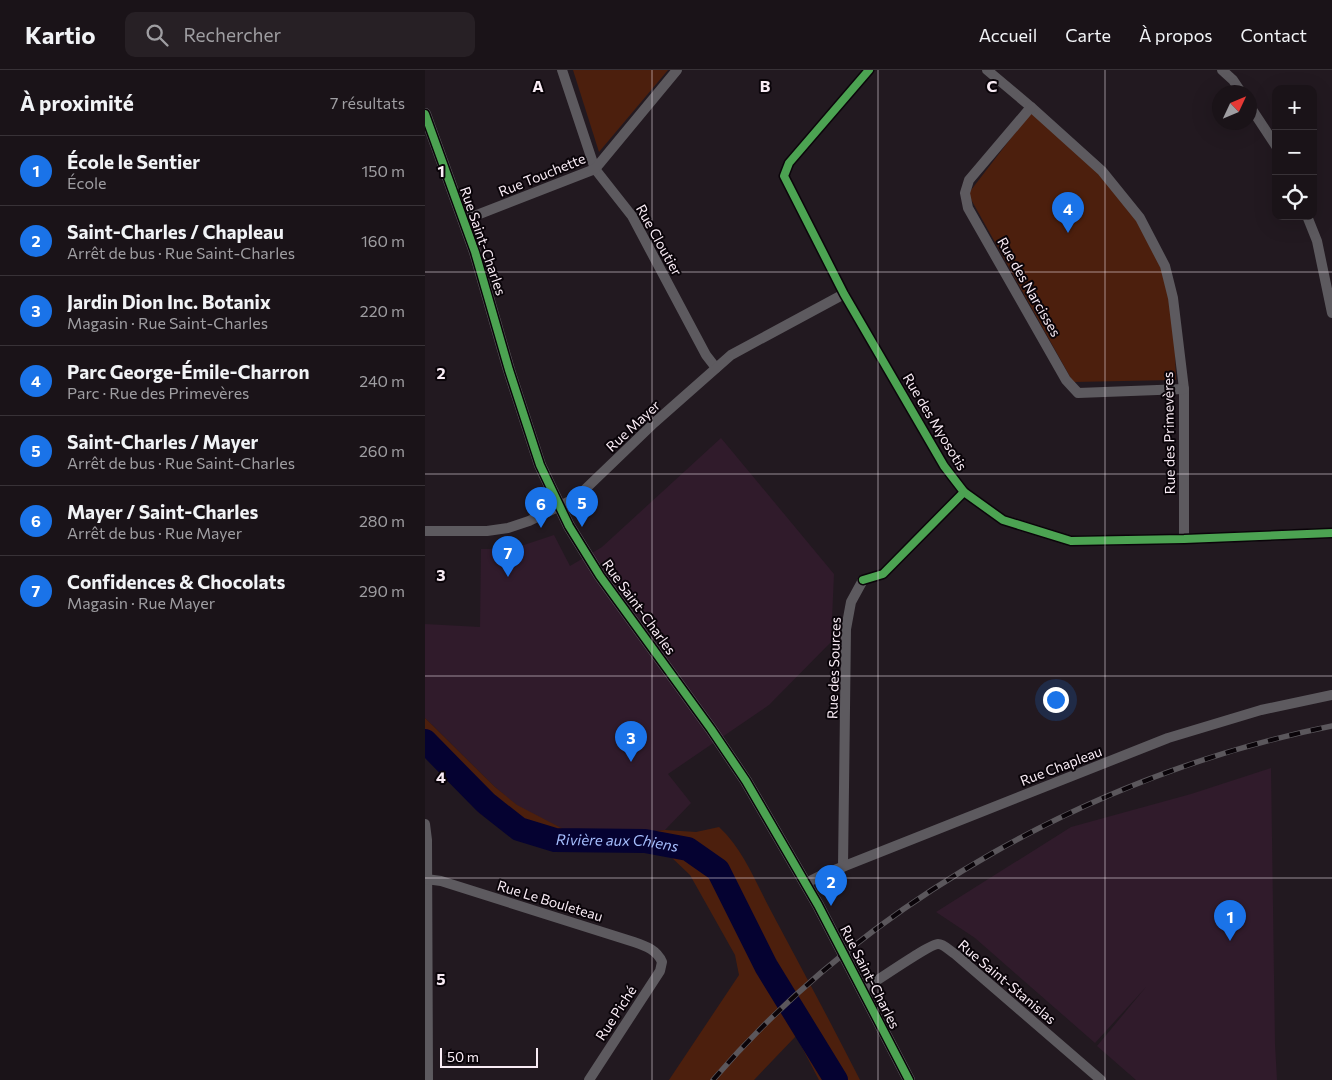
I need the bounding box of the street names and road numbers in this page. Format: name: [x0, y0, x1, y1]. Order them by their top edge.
street label: Rue Touchette: [496, 149, 588, 200]
street label: Rue Saint-Charles: [457, 184, 510, 297]
street label: Rue Cloutier: [633, 201, 686, 279]
street label: Rue des Narcisses: [994, 234, 1065, 339]
street label: Rue des Myosotis: [900, 370, 971, 473]
street label: Rue des Primevères: [1159, 372, 1178, 494]
street label: Rue Mayer: [602, 396, 663, 455]
street label: Rue Saint-Charles: [599, 556, 680, 658]
street label: Rue des Sources: [823, 617, 844, 719]
street label: Rue Chapleau: [1017, 742, 1104, 789]
street label: Rue Le Bouleteau: [495, 876, 605, 925]
street label: Rue Saint-Charles: [837, 922, 904, 1031]
street label: Rue Saint-Stanislas: [955, 936, 1060, 1027]
street label: Rue Piché: [592, 982, 640, 1043]

